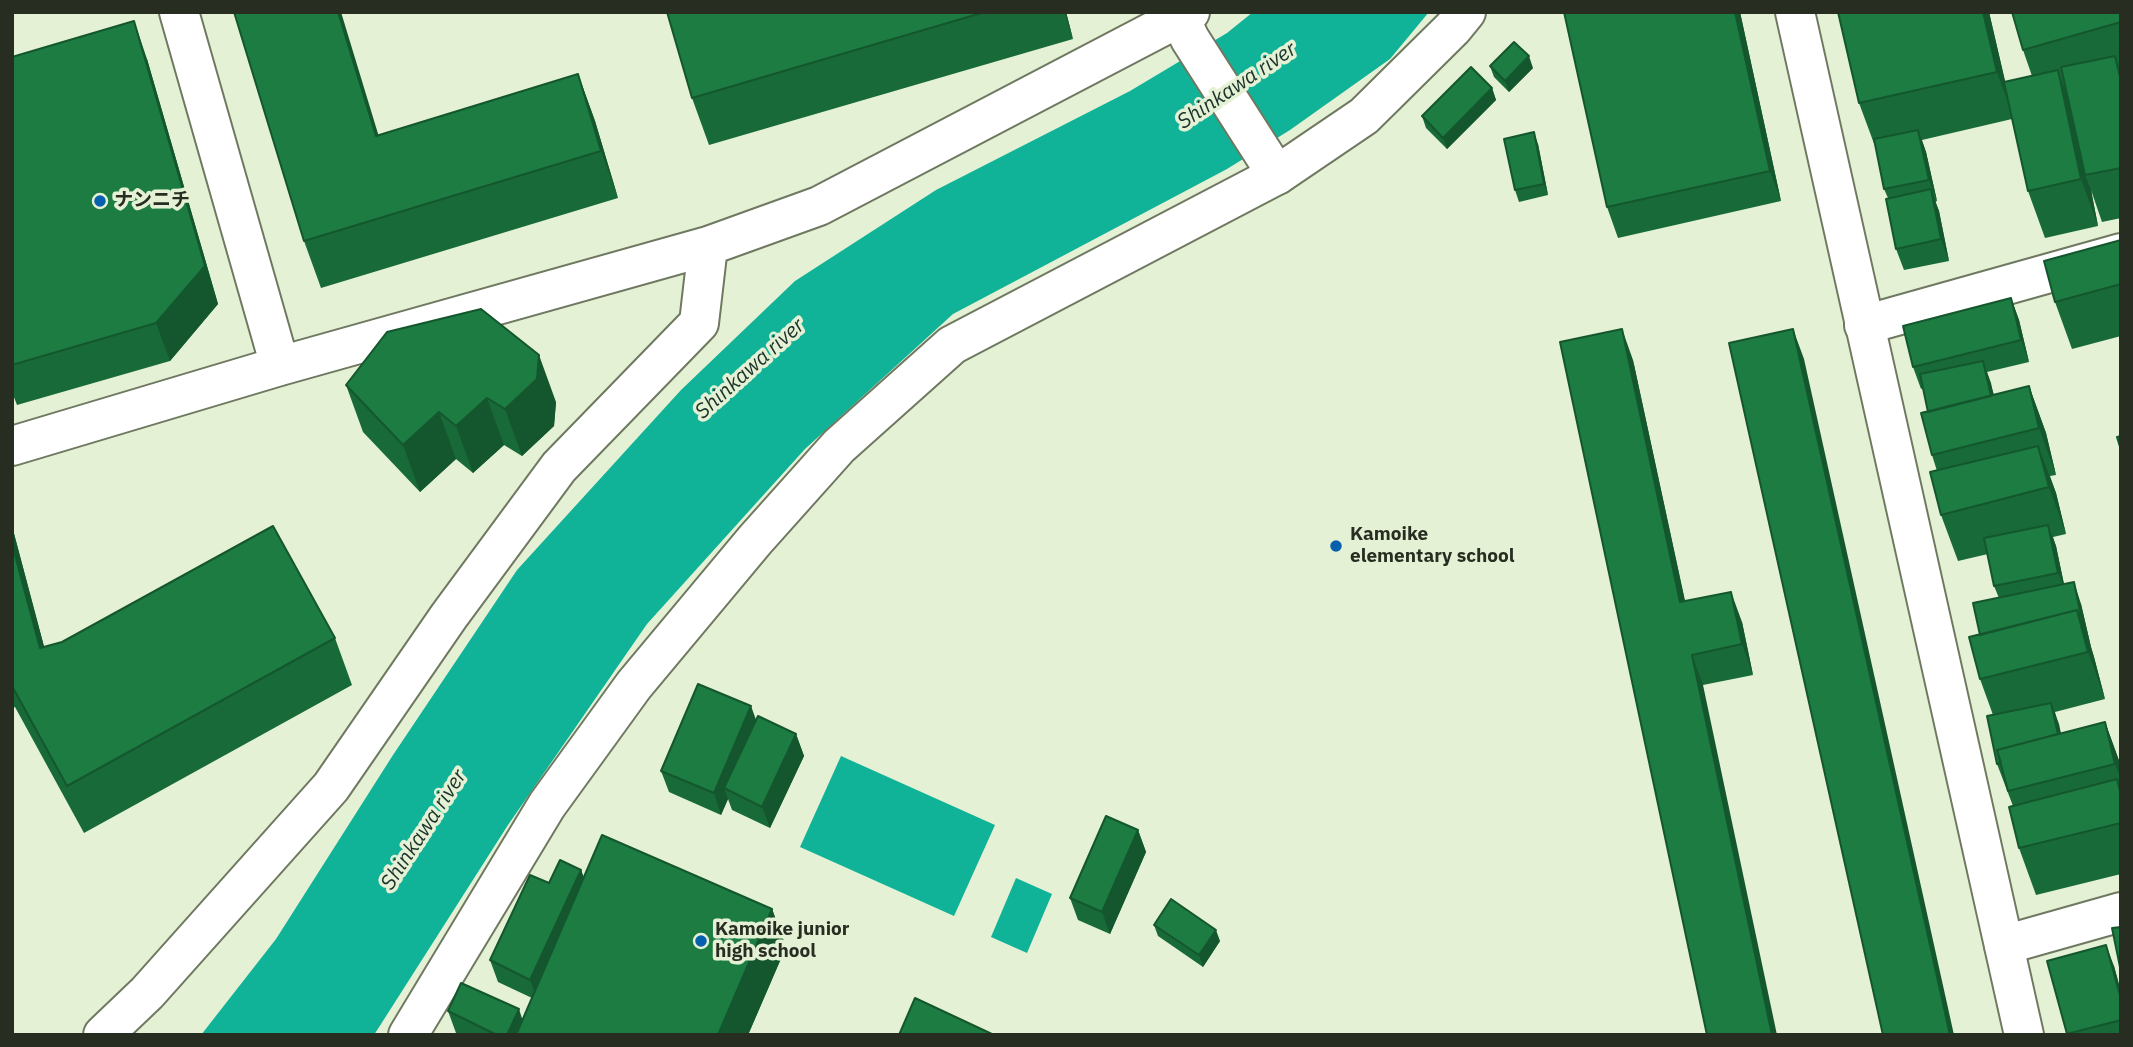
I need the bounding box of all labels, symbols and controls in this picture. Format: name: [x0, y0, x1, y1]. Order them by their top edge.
water label: Shinkawa river: [1173, 37, 1301, 135]
place label: ナンニチ: [114, 190, 190, 212]
marker: ナンニチ: [92, 193, 108, 209]
water label: Shinkawa river: [690, 313, 810, 425]
place label: Kamoike elementary school: [1350, 524, 1515, 568]
marker: Kamoike elementary school: [1328, 538, 1344, 554]
water label: Shinkawa river: [376, 765, 472, 895]
place label: Kamoike junior high school: [715, 919, 850, 963]
marker: Kamoike junior high school: [693, 933, 709, 949]

